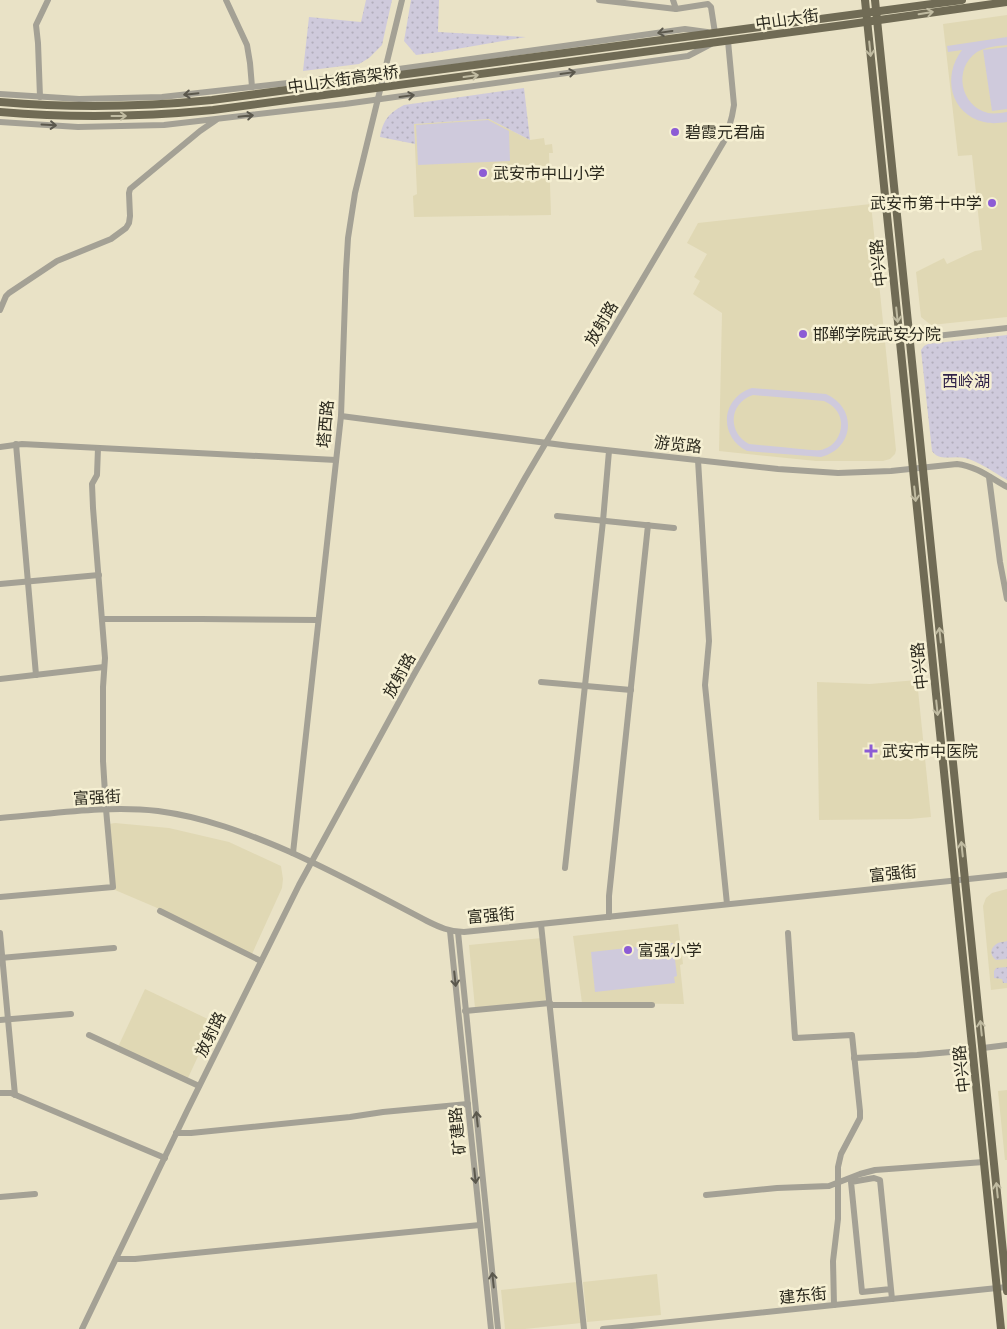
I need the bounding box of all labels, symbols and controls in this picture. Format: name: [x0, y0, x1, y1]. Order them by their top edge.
street label: 中山大街: [754, 5, 820, 32]
one-way arrow: [917, 8, 933, 18]
one-way arrow: [657, 27, 673, 37]
one-way arrow: [865, 40, 875, 56]
street label: 中山大街高架桥: [286, 61, 400, 96]
one-way arrow: [559, 68, 575, 78]
one-way arrow: [463, 70, 479, 80]
one-way arrow: [184, 89, 200, 99]
one-way arrow: [398, 90, 414, 100]
one-way arrow: [110, 111, 126, 120]
one-way arrow: [237, 111, 253, 121]
one-way arrow: [40, 121, 56, 130]
place label: 碧霞元君庙: [685, 122, 765, 141]
marker: 碧霞元君庙: [669, 126, 681, 138]
place label: 武安市中山小学: [493, 163, 605, 182]
marker: 武安市中山小学: [477, 167, 489, 179]
place label: 武安市第十中学: [870, 193, 982, 212]
marker: 武安市第十中学: [986, 197, 998, 209]
street label: 中兴路: [866, 238, 889, 288]
street label: 放射路: [580, 297, 621, 348]
one-way arrow: [892, 306, 902, 322]
place label: 邯郸学院武安分院: [813, 324, 941, 343]
marker: 邯郸学院武安分院: [797, 328, 809, 340]
park label: 西岭湖: [942, 371, 990, 390]
street label: 塔西路: [313, 399, 336, 449]
street label: 游览路: [653, 432, 703, 455]
one-way arrow: [910, 485, 920, 501]
one-way arrow: [935, 628, 945, 644]
street label: 中兴路: [907, 641, 930, 691]
street label: 放射路: [379, 649, 419, 700]
one-way arrow: [932, 699, 942, 715]
place label: 武安市中医院: [882, 741, 978, 760]
marker: 武安市中医院: [864, 744, 878, 758]
street label: 富强街: [73, 786, 121, 807]
one-way arrow: [957, 841, 967, 857]
street label: 富强街: [868, 861, 918, 884]
street label: 富强街: [466, 903, 516, 926]
place label: 富强小学: [638, 940, 702, 959]
marker: 富强小学: [622, 944, 634, 956]
one-way arrow: [450, 971, 460, 987]
street label: 放射路: [190, 1008, 229, 1060]
one-way arrow: [976, 1021, 985, 1037]
street label: 中兴路: [949, 1044, 972, 1094]
street label: 矿建路: [445, 1106, 468, 1156]
one-way arrow: [472, 1111, 481, 1127]
one-way arrow: [470, 1167, 480, 1183]
one-way arrow: [992, 1182, 1002, 1198]
one-way arrow: [488, 1273, 498, 1289]
street label: 建东街: [778, 1283, 828, 1306]

